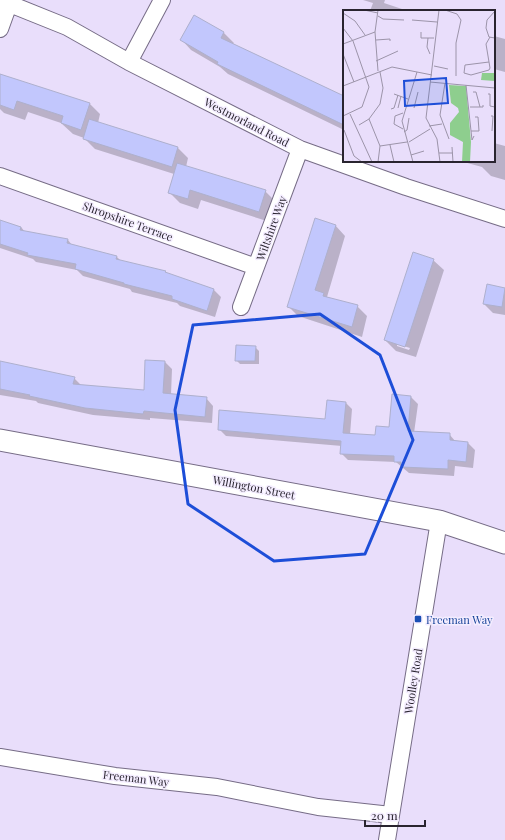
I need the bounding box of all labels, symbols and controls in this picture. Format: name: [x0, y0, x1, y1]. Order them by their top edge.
inset map: [343, 10, 495, 162]
street label: Westmorland Road: [201, 94, 293, 150]
street label: Wiltshire Way: [252, 193, 290, 263]
street label: Shropshire Terrace: [81, 198, 176, 244]
street label: Willington Street: [211, 471, 296, 502]
place label: Freeman Way: [426, 612, 493, 627]
marker: Freeman Way: [413, 614, 423, 624]
street label: Woolley Road: [400, 647, 426, 716]
street label: Freeman Way: [102, 766, 170, 790]
scale bar: [365, 802, 425, 828]
text: 20 m: [371, 807, 398, 823]

